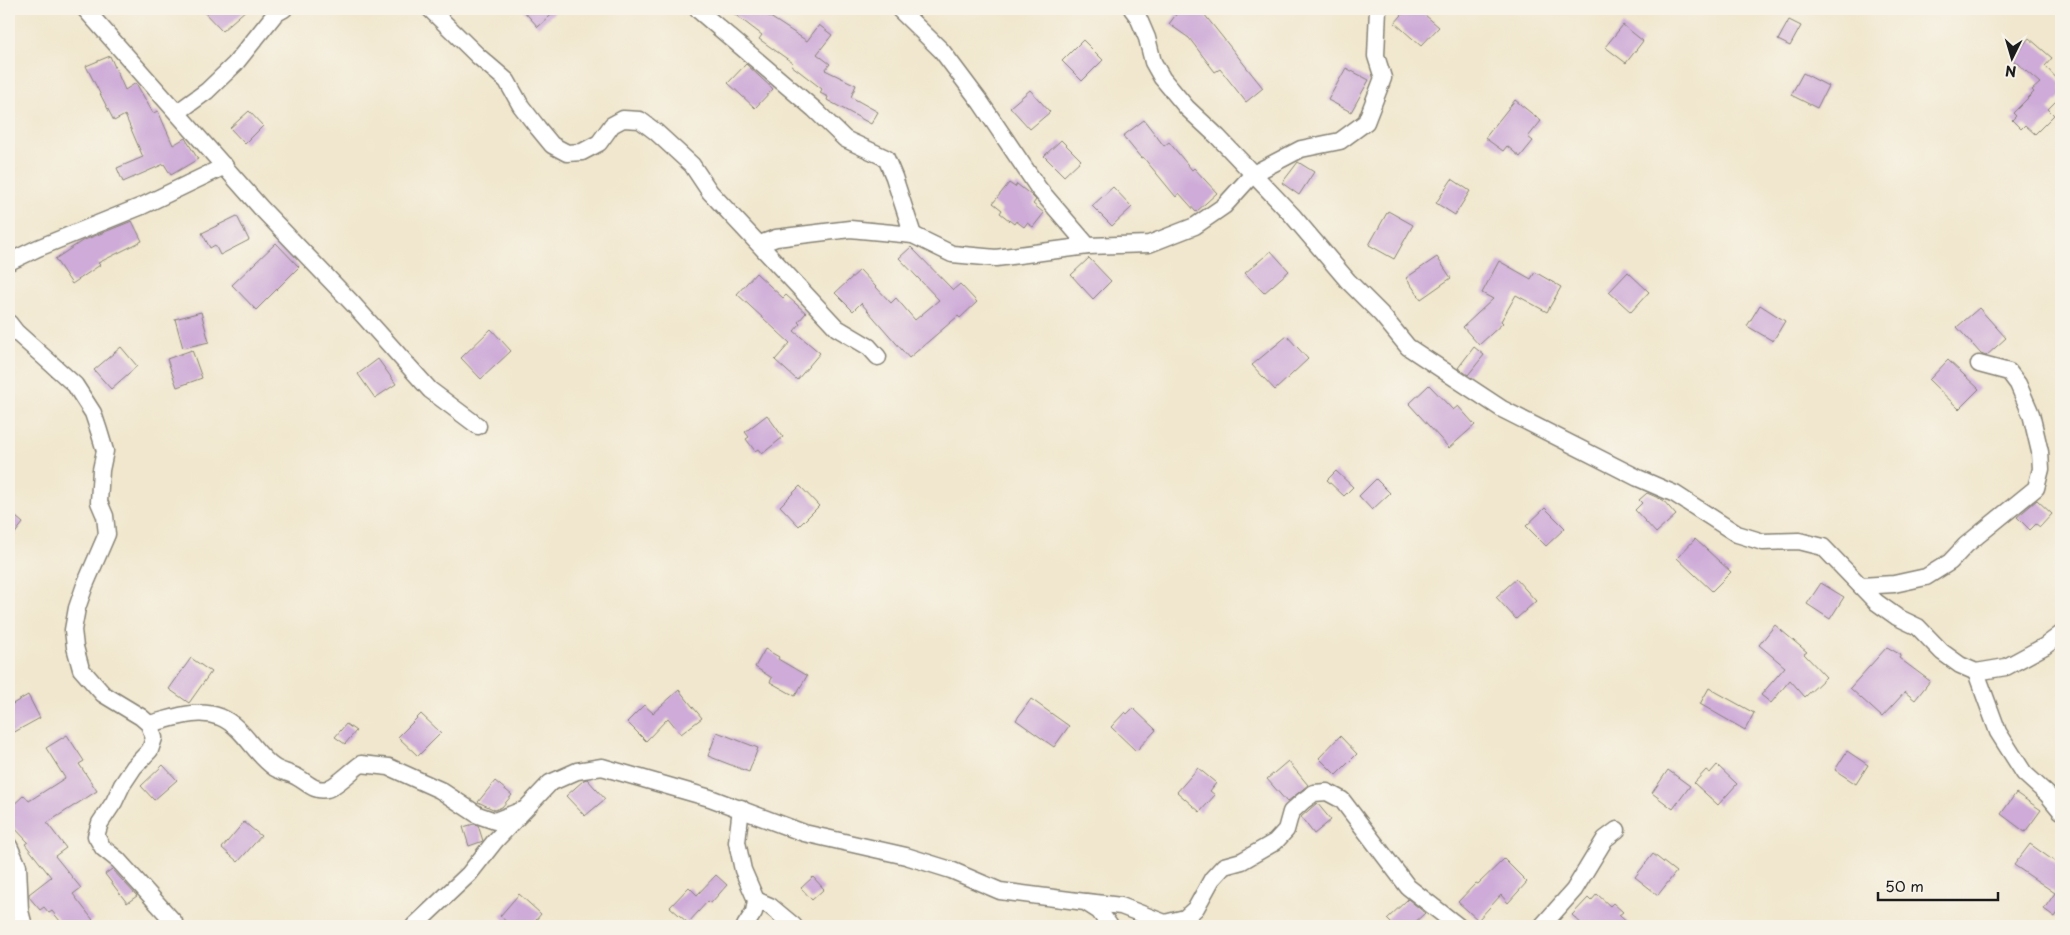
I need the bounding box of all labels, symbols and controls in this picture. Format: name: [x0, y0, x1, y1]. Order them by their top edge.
north arrow: [1988, 32, 2038, 82]
text: N: [2004, 61, 2017, 82]
scale bar: [1878, 870, 1998, 902]
text: 50 m: [1885, 874, 1924, 897]

